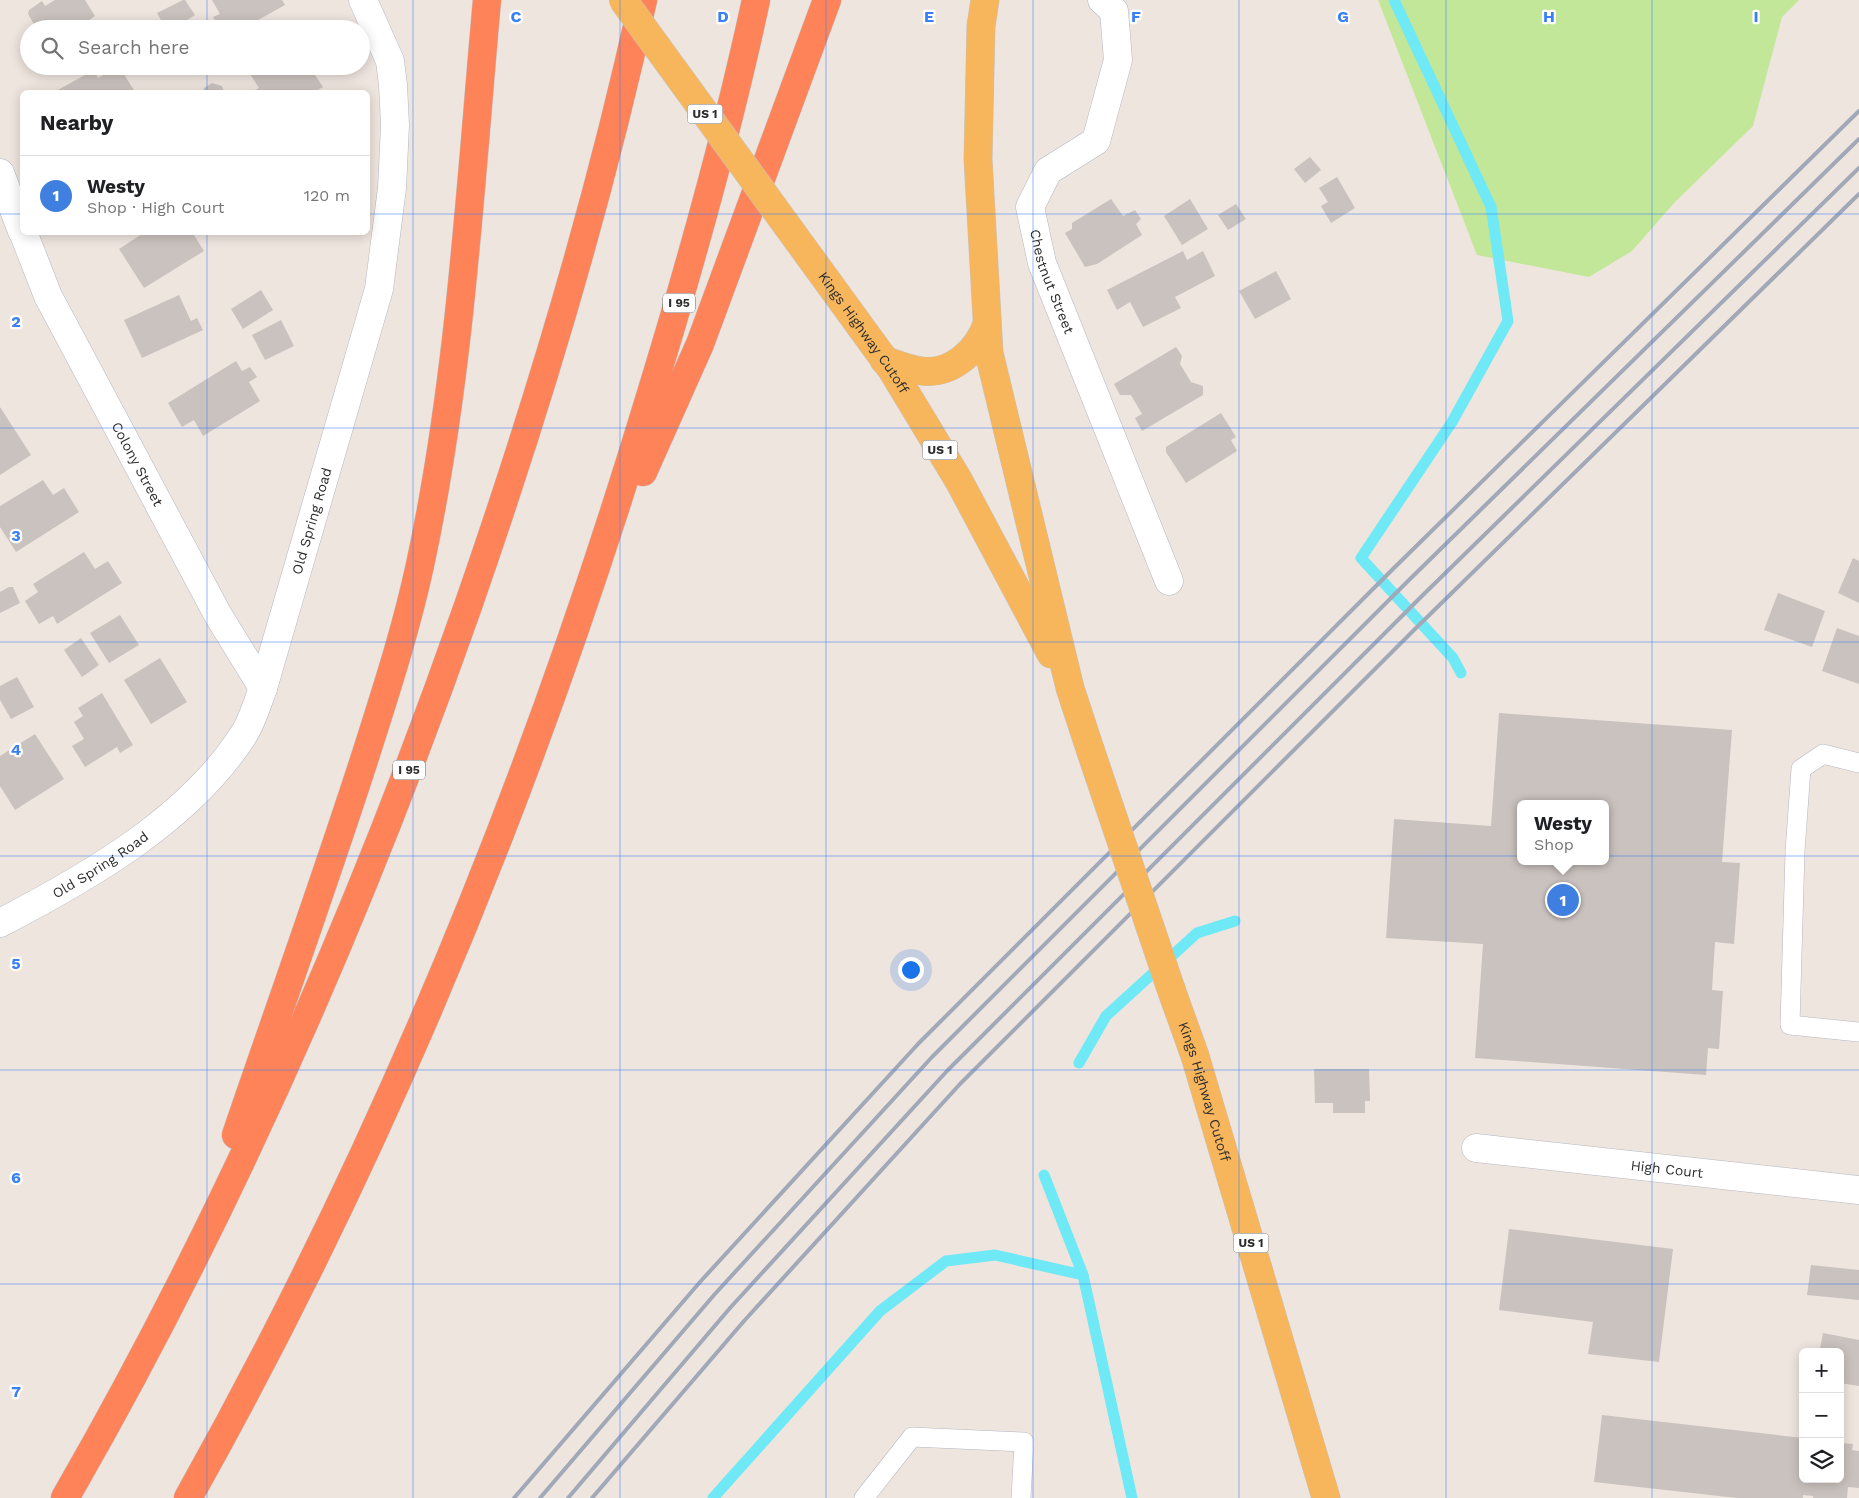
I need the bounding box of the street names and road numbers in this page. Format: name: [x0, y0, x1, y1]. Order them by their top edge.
road number: US 1: [688, 105, 722, 124]
street label: Chestnut Street: [1027, 228, 1077, 336]
street label: Kings Highway Cutoff: [815, 269, 912, 396]
road number: I 95: [663, 294, 695, 312]
street label: Colony Street: [109, 419, 166, 509]
road number: US 1: [922, 440, 958, 460]
street label: Old Spring Road: [288, 466, 335, 576]
road number: I 95: [393, 760, 425, 780]
street label: Old Spring Road: [49, 828, 151, 901]
street label: Kings Highway Cutoff: [1175, 1020, 1234, 1163]
street label: High Court: [1630, 1157, 1704, 1181]
road number: US 1: [1234, 1234, 1268, 1252]

